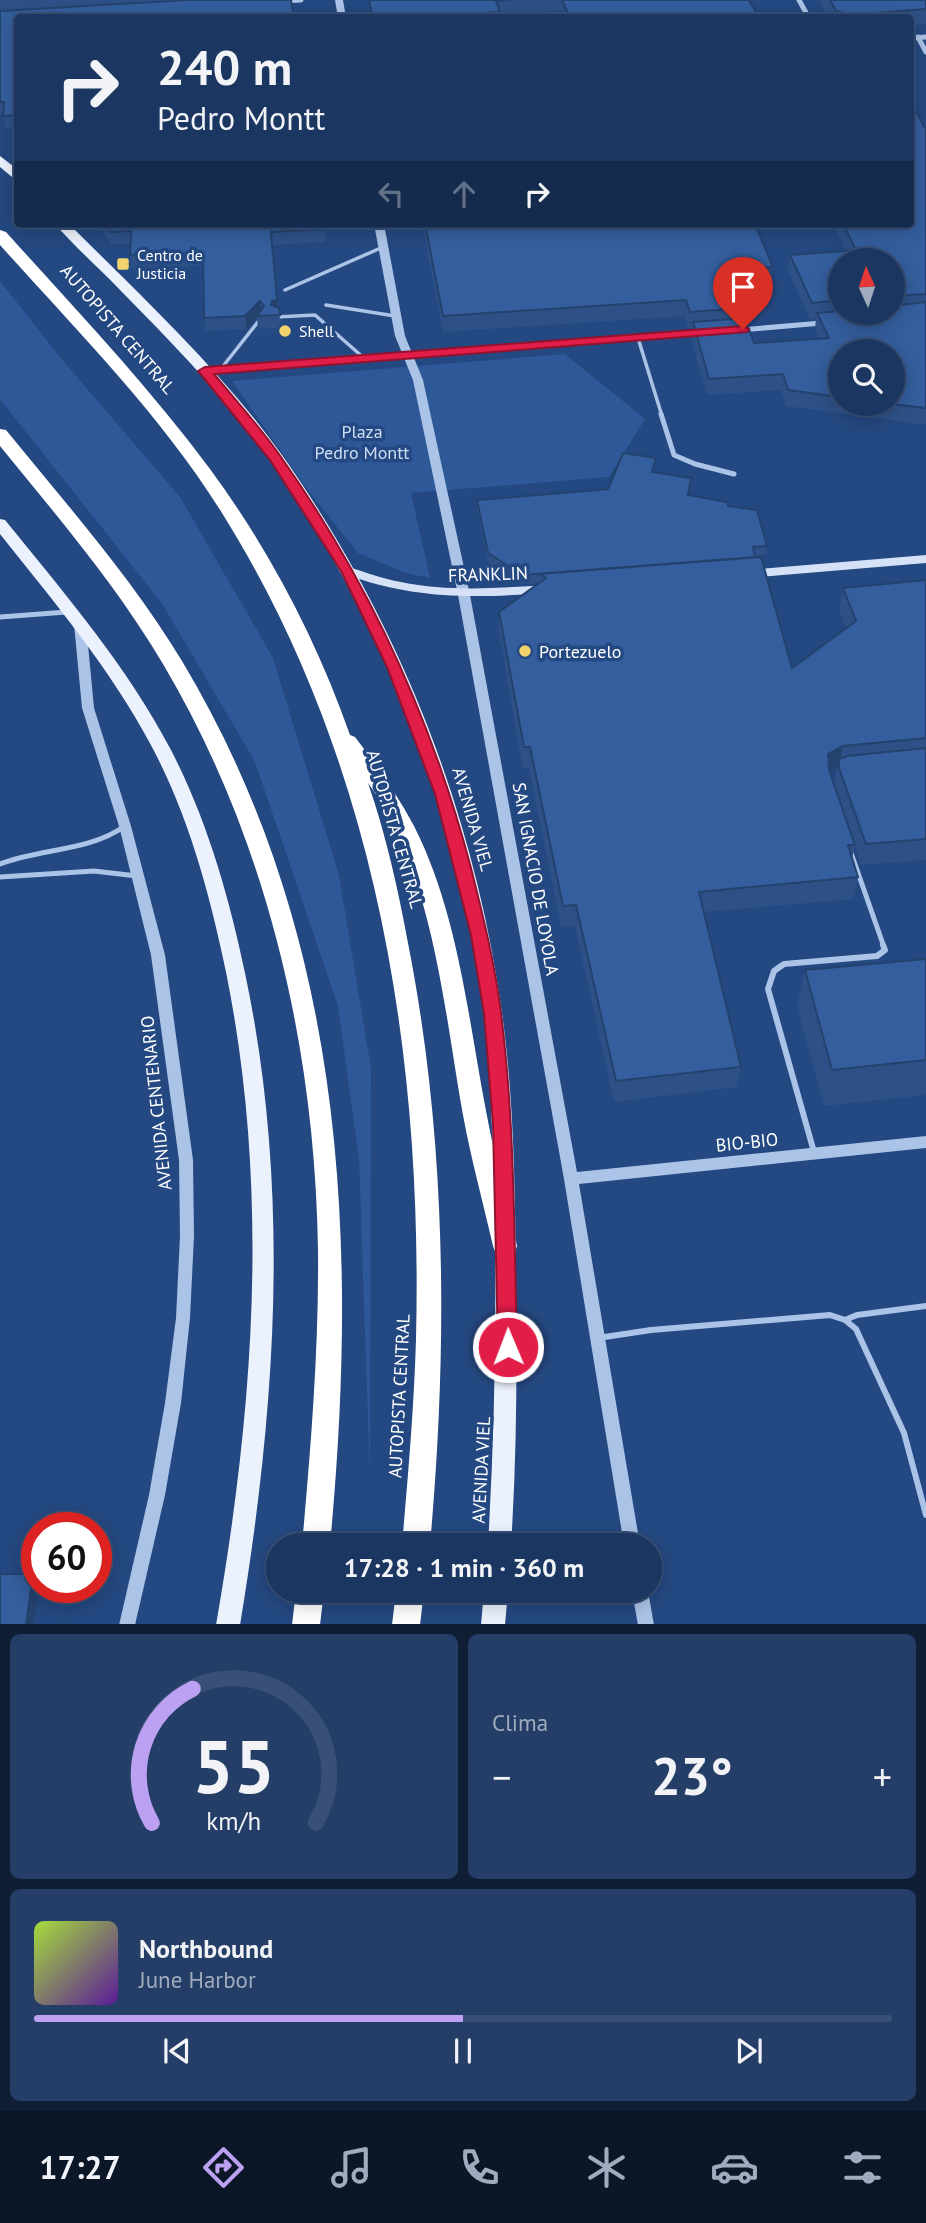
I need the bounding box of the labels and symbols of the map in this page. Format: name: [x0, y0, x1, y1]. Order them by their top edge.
place label: Centro de Justicia: [136, 245, 203, 283]
north arrow: [828, 248, 905, 326]
marker: Centro de Justicia: [115, 256, 131, 272]
pin: [713, 257, 773, 329]
street label: AUTOPISTA CENTRAL: [56, 260, 180, 398]
place label: Shell: [299, 321, 334, 341]
marker: Shell: [277, 323, 293, 339]
park label: Plaza Pedro Montt: [315, 420, 409, 464]
street label: FRANKLIN: [448, 561, 528, 587]
place label: Portezuelo: [539, 640, 621, 663]
marker: Portezuelo: [517, 643, 533, 659]
street label: AUTOPISTA CENTRAL: [361, 747, 429, 911]
street label: AVENIDA VIEL: [447, 765, 499, 873]
street label: SAN IGNACIO DE LOYOLA: [508, 781, 564, 978]
street label: AVENIDA CENTENARIO: [135, 1015, 177, 1191]
street label: BIO-BIO: [715, 1127, 779, 1157]
position arrow: [471, 1310, 545, 1384]
street label: AUTOPISTA CENTRAL: [383, 1313, 415, 1479]
street label: AVENIDA VIEL: [467, 1416, 495, 1524]
speed limit sign: 60: [21, 1512, 112, 1603]

